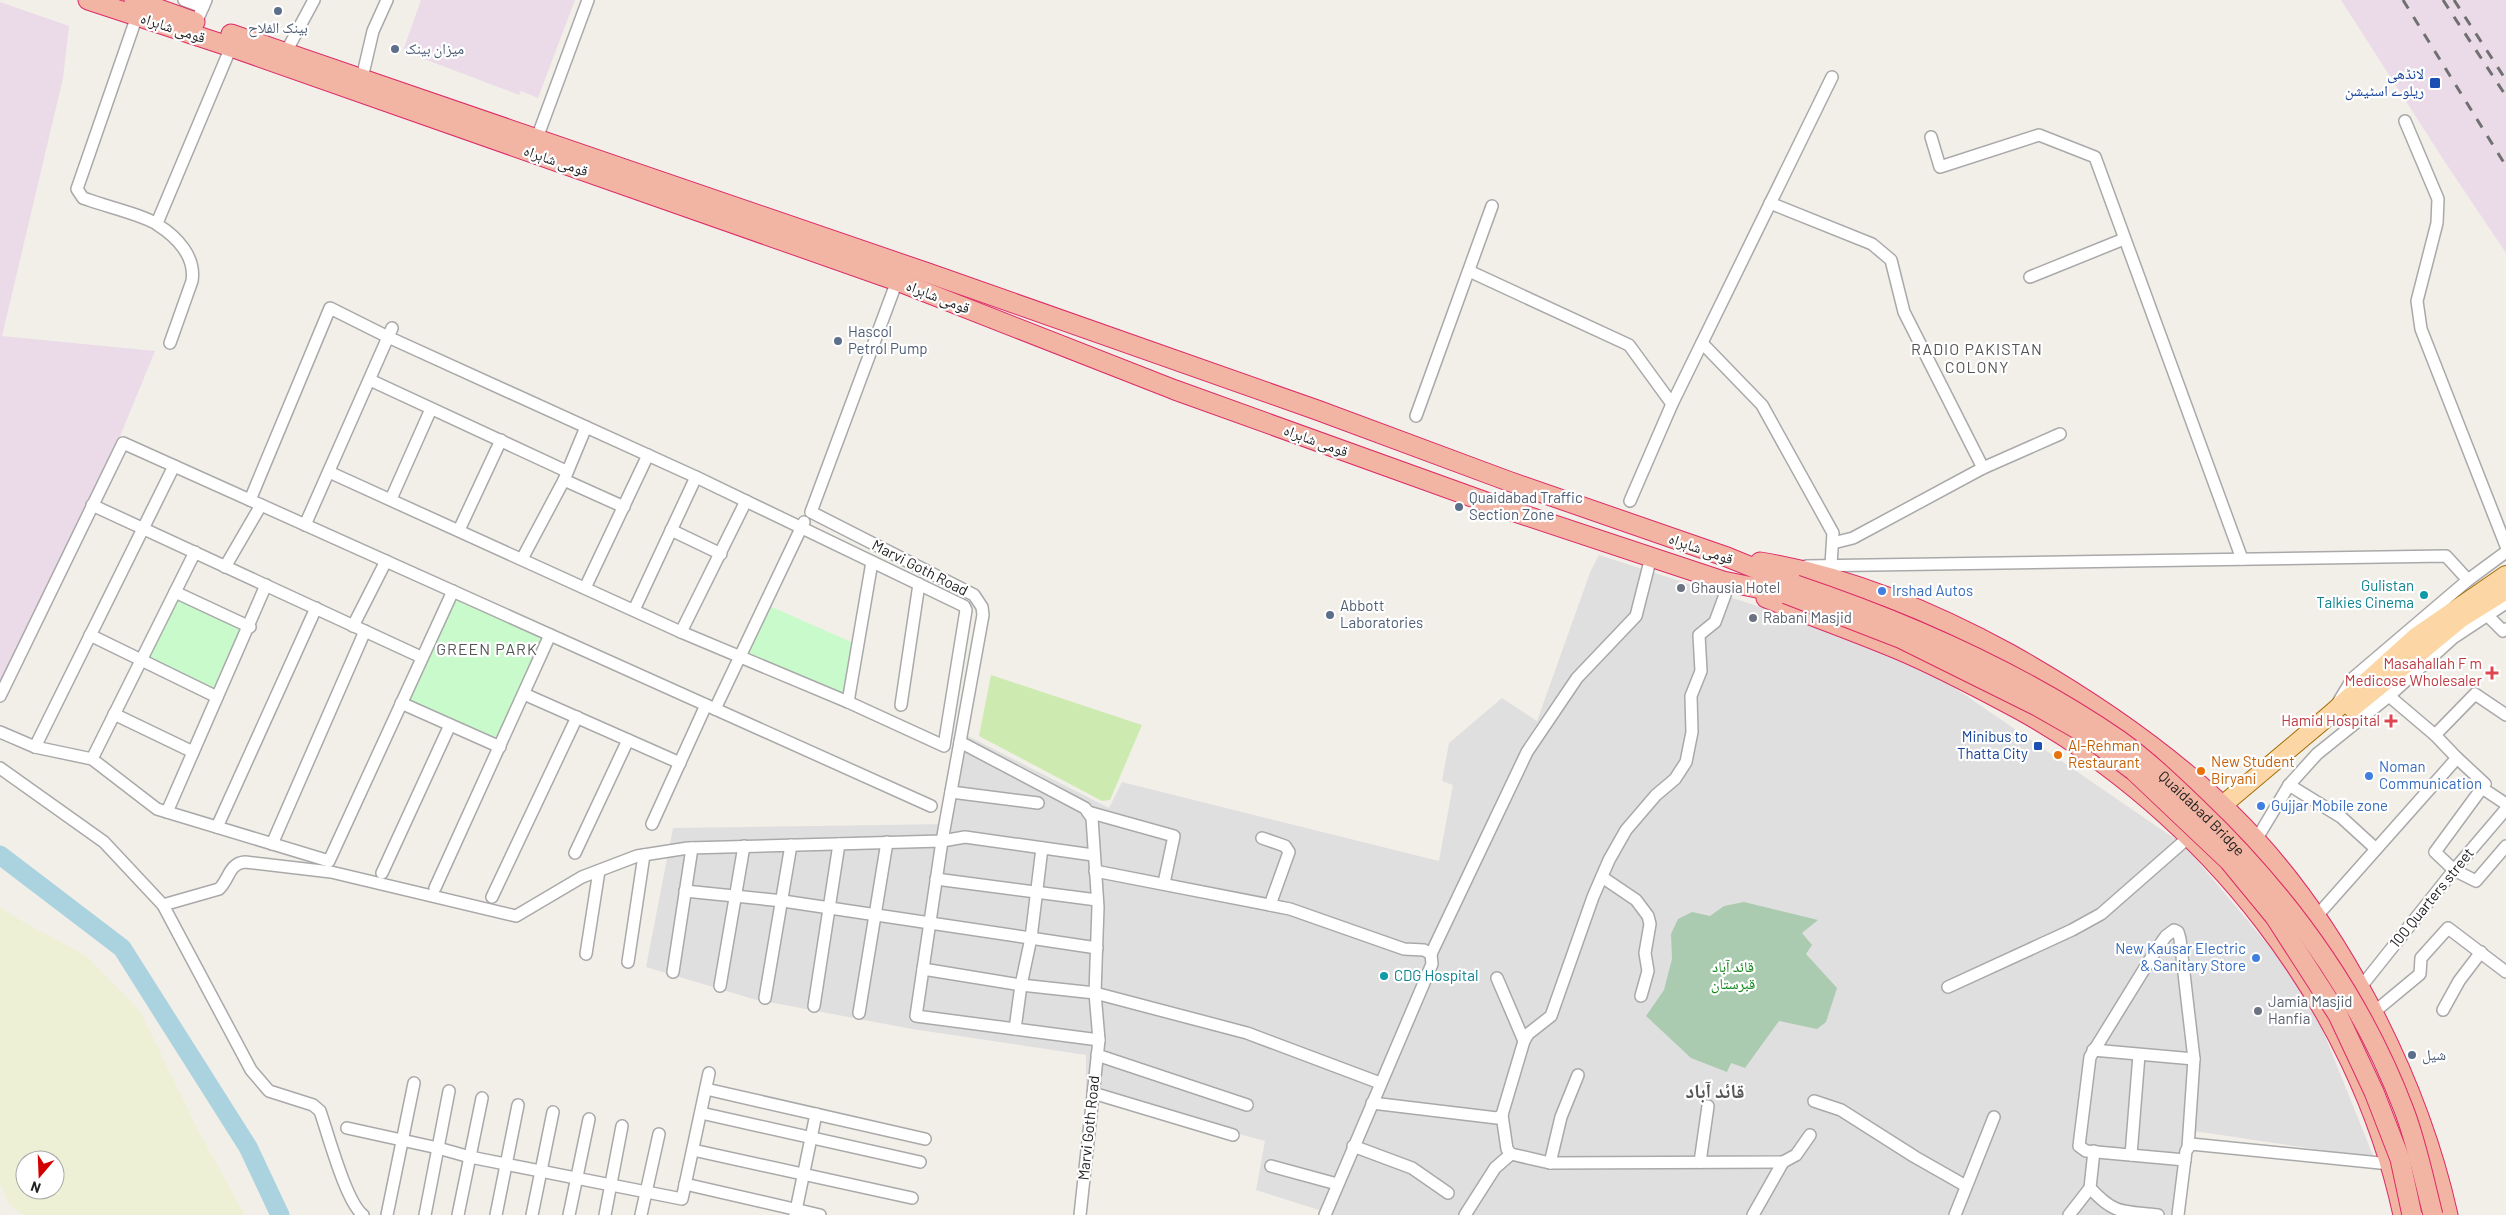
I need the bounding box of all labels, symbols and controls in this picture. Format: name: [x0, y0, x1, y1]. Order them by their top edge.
marker: بینک الفلاح: [272, 5, 284, 17]
street label: قومی شاہراہ: [138, 8, 208, 48]
place label: بینک الفلاح: [248, 18, 308, 38]
place label: میزان بینک: [405, 39, 464, 59]
marker: میزان بینک: [389, 43, 401, 55]
place label: لانڈھی ریلوے اسٹیشن: [2345, 64, 2424, 101]
marker: لانڈھی ریلوے اسٹیشن: [2428, 76, 2442, 90]
street label: قومی شاہراہ: [521, 141, 591, 181]
street label: قومی شاہراہ: [903, 276, 973, 318]
place label: Hascol Petrol Pump: [848, 322, 928, 357]
marker: Hascol Petrol Pump: [832, 335, 844, 347]
district label: RADIO PAKISTAN COLONY: [1911, 339, 2043, 376]
street label: قومی شاہراہ: [1281, 420, 1351, 462]
place label: Quaidabad Traffic Section Zone: [1469, 488, 1583, 523]
marker: Quaidabad Traffic Section Zone: [1453, 501, 1465, 513]
street label: قومی شاہراہ: [1666, 529, 1736, 569]
street label: Marvi Goth Road: [869, 535, 971, 599]
place label: Gulistan Talkies Cinema: [2316, 576, 2414, 611]
place label: Ghausia Hotel: [1691, 578, 1780, 596]
place label: Irshad Autos: [1892, 581, 1973, 599]
marker: Ghausia Hotel: [1675, 582, 1687, 594]
marker: Irshad Autos: [1876, 585, 1888, 597]
marker: Gulistan Talkies Cinema: [2418, 589, 2430, 601]
place label: Abbott Laboratories: [1340, 596, 1423, 631]
place label: Rabani Masjid: [1763, 608, 1852, 626]
marker: Abbott Laboratories: [1324, 609, 1336, 621]
marker: Rabani Masjid: [1747, 612, 1759, 624]
district label: GREEN PARK: [436, 639, 538, 658]
place label: Masahallah F m Medicose Wholesaler: [2345, 654, 2483, 689]
marker: Masahallah F m Medicose Wholesaler: [2486, 667, 2498, 679]
place label: Hamid Hospital: [2281, 711, 2380, 729]
marker: Hamid Hospital: [2384, 714, 2398, 728]
place label: Minibus to Thatta City: [1957, 727, 2028, 762]
place label: Al-Rehman Restaurant: [2068, 736, 2140, 771]
marker: Minibus to Thatta City: [2032, 740, 2044, 752]
marker: Al-Rehman Restaurant: [2052, 749, 2064, 761]
place label: New Student Biryani: [2211, 752, 2295, 787]
place label: Noman Communication: [2379, 757, 2482, 792]
marker: New Student Biryani: [2195, 765, 2207, 777]
street label: Quaidabad Bridge: [2155, 766, 2249, 859]
marker: Noman Communication: [2363, 770, 2375, 782]
place label: Gujjar Mobile zone: [2271, 796, 2388, 814]
marker: Gujjar Mobile zone: [2255, 800, 2267, 812]
street label: 100 Quarters street: [2385, 844, 2477, 951]
place label: New Kausar Electric & Sanitary Store: [2115, 939, 2246, 974]
marker: New Kausar Electric & Sanitary Store: [2250, 952, 2262, 964]
park label: قائد آباد قبرستان: [1711, 957, 1755, 994]
place label: CDG Hospital: [1394, 966, 1478, 984]
marker: CDG Hospital: [1378, 970, 1390, 982]
place label: Jamia Masjid Hanfia: [2268, 992, 2353, 1027]
marker: Jamia Masjid Hanfia: [2252, 1005, 2264, 1017]
place label: شیل: [2422, 1045, 2446, 1065]
marker: شیل: [2406, 1049, 2418, 1061]
street label: Marvi Goth Road: [1074, 1075, 1102, 1181]
district label: قائد آباد: [1685, 1078, 1745, 1103]
north arrow: [15, 1150, 65, 1200]
text: N: [28, 1178, 43, 1197]

